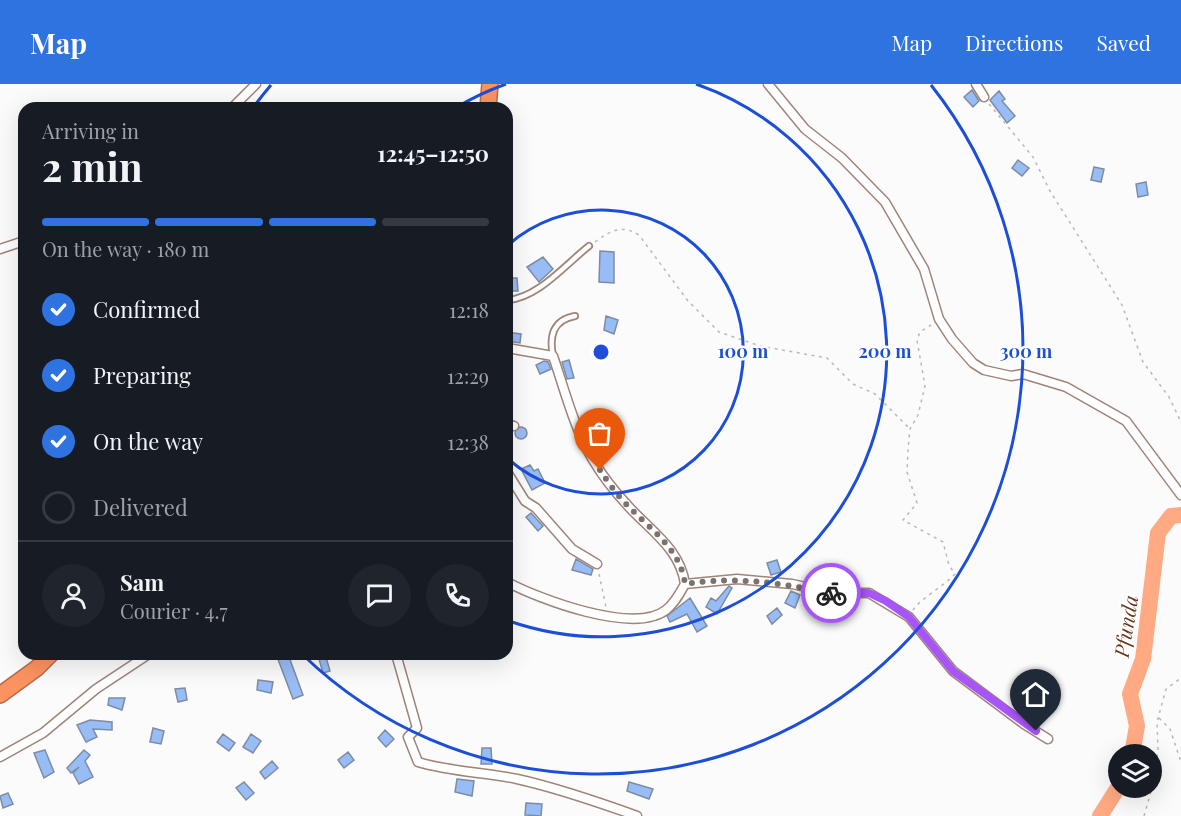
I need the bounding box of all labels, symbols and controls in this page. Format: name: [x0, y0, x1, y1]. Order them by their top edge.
text: Map: [30, 24, 87, 61]
text: Map: [891, 28, 932, 56]
text: Directions: [965, 28, 1063, 56]
text: Saved: [1096, 28, 1151, 56]
text: Arriving in: [42, 117, 139, 144]
text: 12:45–12:50: [377, 138, 489, 168]
text: 2 min: [42, 140, 143, 192]
text: On the way · 180 m: [42, 235, 209, 262]
icon: check: [42, 293, 75, 326]
text: Confirmed: [93, 294, 200, 324]
text: 12:18: [449, 296, 489, 323]
text: 100 m: [718, 339, 769, 363]
text: 200 m: [858, 339, 912, 363]
text: 300 m: [1000, 339, 1053, 363]
centre of rings: [591, 342, 611, 362]
icon: check: [42, 359, 75, 392]
text: Preparing: [93, 360, 191, 390]
text: 12:29: [447, 362, 489, 389]
pin: [574, 408, 625, 470]
icon: bag: [583, 417, 616, 450]
icon: check: [42, 425, 75, 458]
text: On the way: [93, 426, 203, 456]
text: 12:38: [447, 428, 489, 455]
text: Delivered: [93, 492, 188, 522]
courier: [801, 563, 861, 623]
button: person: [42, 564, 105, 627]
button: chat: [348, 564, 411, 627]
button: phone: [426, 564, 489, 627]
text: Sam: [120, 567, 164, 597]
icon: bike: [815, 577, 848, 610]
water label: Pfunda: [1107, 593, 1143, 660]
text: Courier · 4.7: [120, 597, 228, 624]
pin: [1010, 669, 1061, 731]
icon: home: [1019, 678, 1052, 711]
map controls: [1108, 744, 1162, 798]
button: layers: [1108, 744, 1162, 798]

